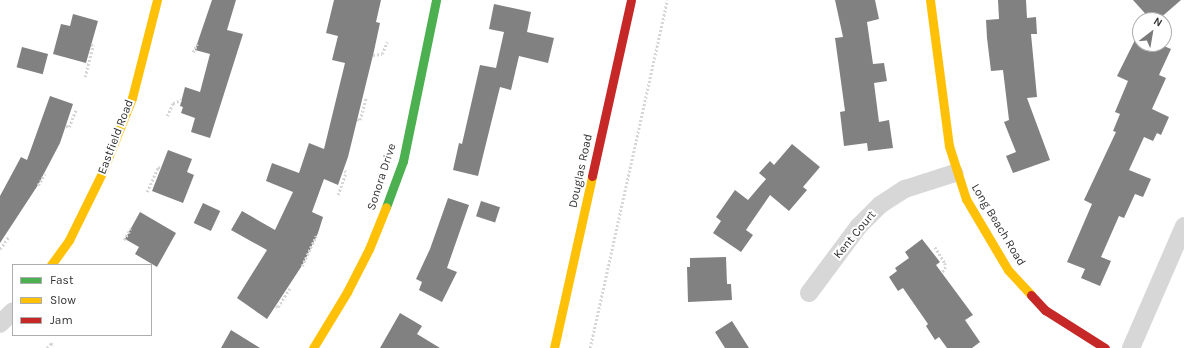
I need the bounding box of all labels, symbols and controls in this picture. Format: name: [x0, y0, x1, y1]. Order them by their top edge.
north arrow: [1132, 12, 1172, 52]
text: N: [1151, 15, 1165, 30]
street label: Eastfield Road: [95, 98, 137, 176]
street label: Douglas Road: [566, 133, 596, 209]
street label: Sonora Drive: [364, 142, 400, 212]
street label: Long Beach Road: [968, 181, 1028, 269]
street label: Kent Court: [831, 208, 879, 262]
legend: [12, 264, 152, 336]
text: Fast: [50, 273, 73, 287]
text: Slow: [50, 293, 76, 307]
text: Jam: [50, 313, 73, 327]

